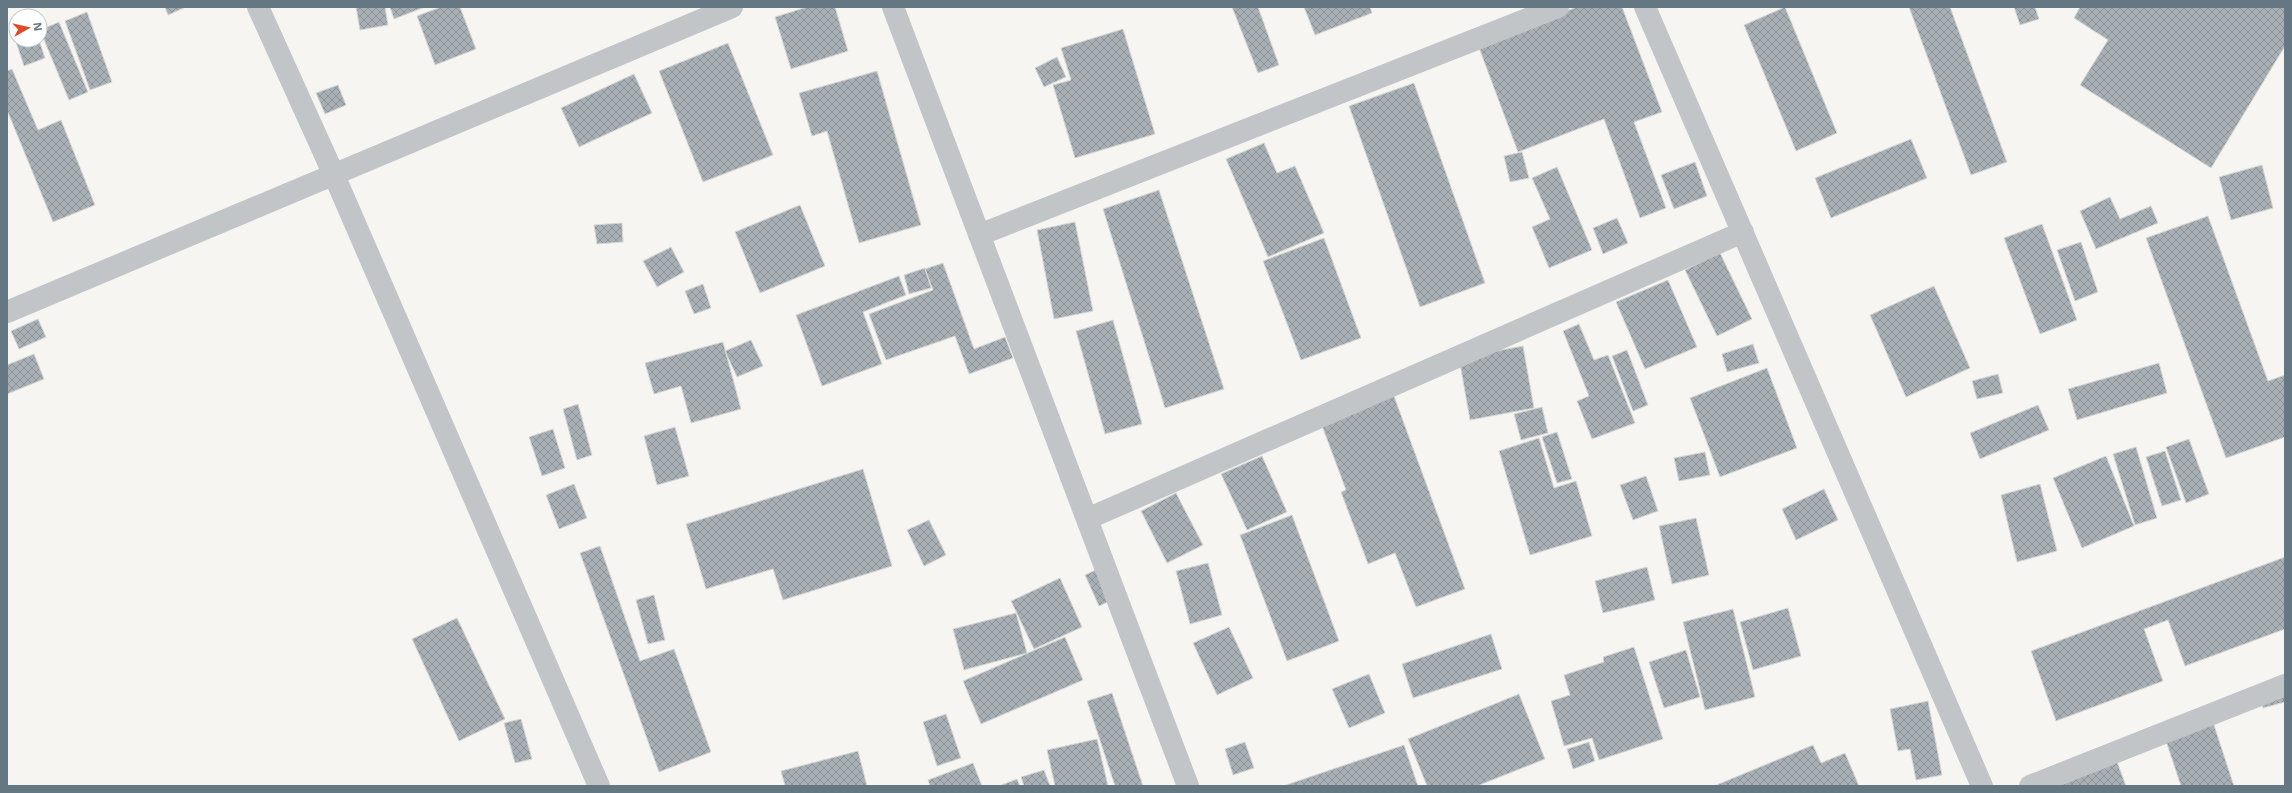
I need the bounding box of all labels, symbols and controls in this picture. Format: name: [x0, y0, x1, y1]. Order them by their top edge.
north arrow: [8, 8, 48, 48]
text: N: [30, 21, 46, 32]

